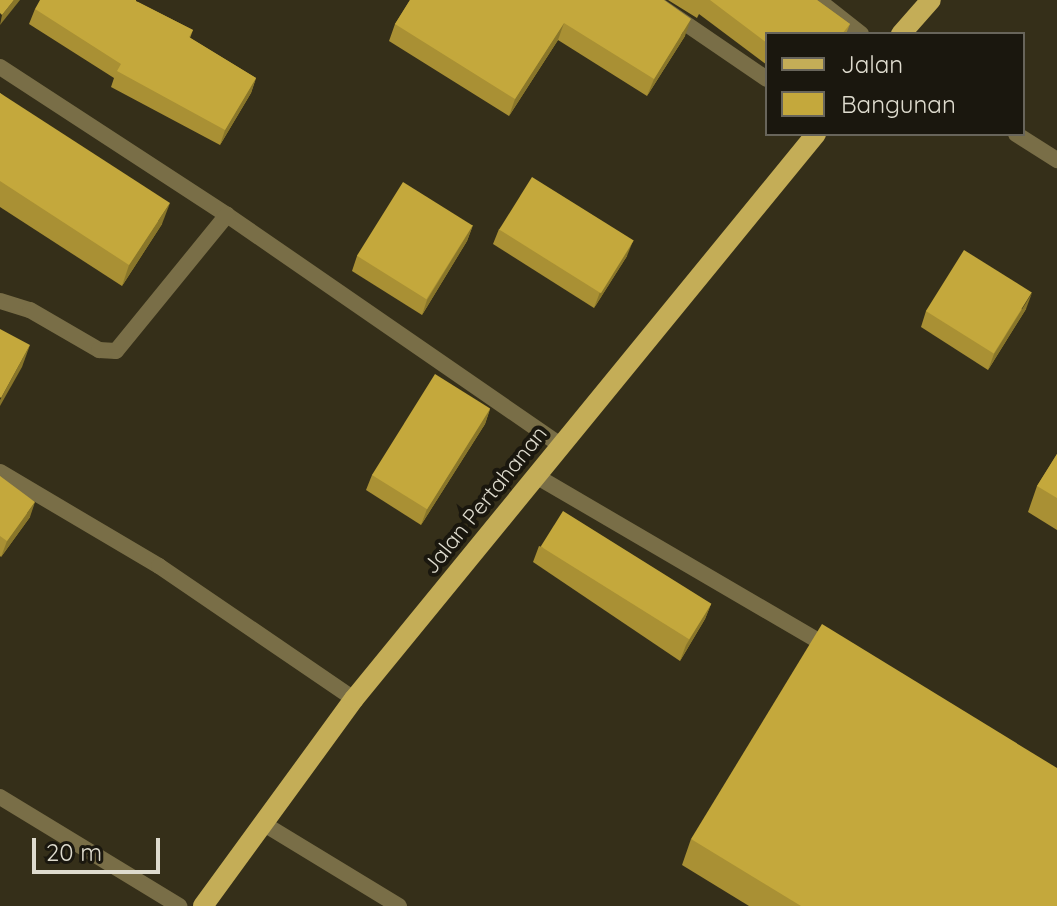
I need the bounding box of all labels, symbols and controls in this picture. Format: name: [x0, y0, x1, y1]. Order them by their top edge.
legend: [765, 32, 1025, 136]
text: Jalan: [841, 49, 903, 79]
text: Bangunan: [841, 89, 956, 119]
street label: Jalan Pertahanan: [417, 421, 553, 579]
scale bar: [36, 822, 164, 872]
text: 20 m: [46, 837, 102, 867]

